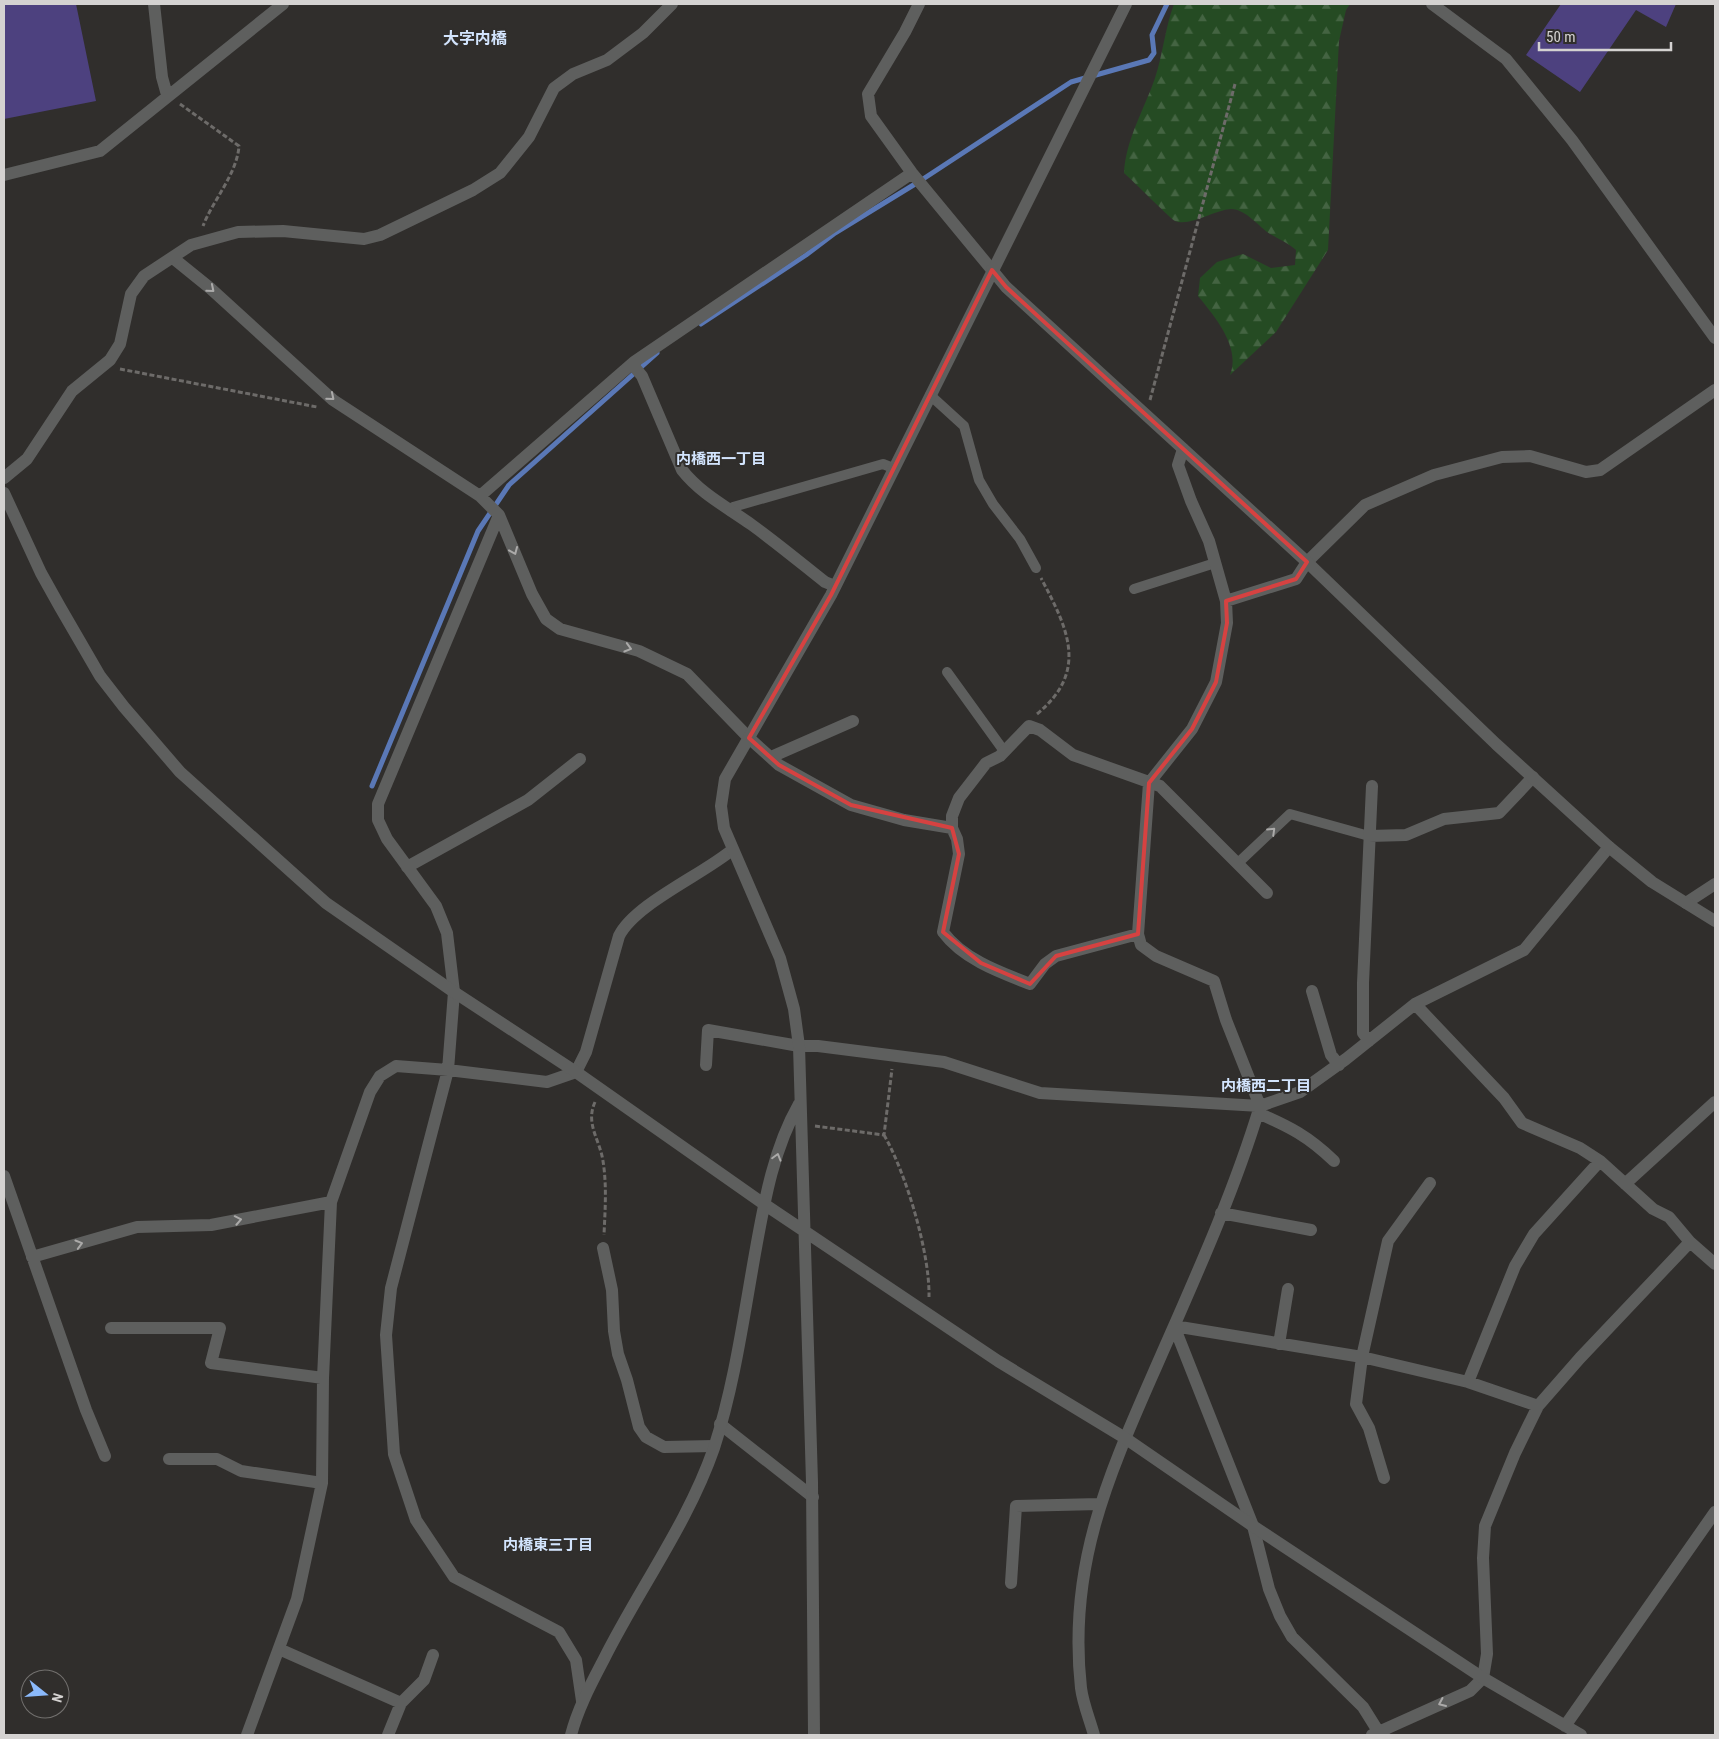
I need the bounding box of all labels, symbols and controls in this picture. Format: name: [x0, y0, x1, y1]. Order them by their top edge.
scale bar: [1539, 20, 1672, 52]
text: 50 m: [1546, 28, 1576, 46]
district label: 大字内橋: [443, 29, 507, 48]
one-way arrow: [205, 283, 214, 292]
one-way arrow: [326, 392, 335, 401]
district label: 内橋西一丁目: [676, 450, 766, 468]
one-way arrow: [508, 546, 519, 555]
one-way arrow: [623, 642, 632, 653]
one-way arrow: [1266, 828, 1275, 837]
district label: 内橋西二丁目: [1221, 1077, 1311, 1095]
one-way arrow: [771, 1154, 781, 1162]
one-way arrow: [234, 1215, 243, 1225]
one-way arrow: [74, 1239, 82, 1249]
district label: 内橋東三丁目: [503, 1536, 593, 1554]
north arrow: [20, 1669, 70, 1719]
text: N: [49, 1691, 66, 1704]
one-way arrow: [1438, 1697, 1447, 1708]

